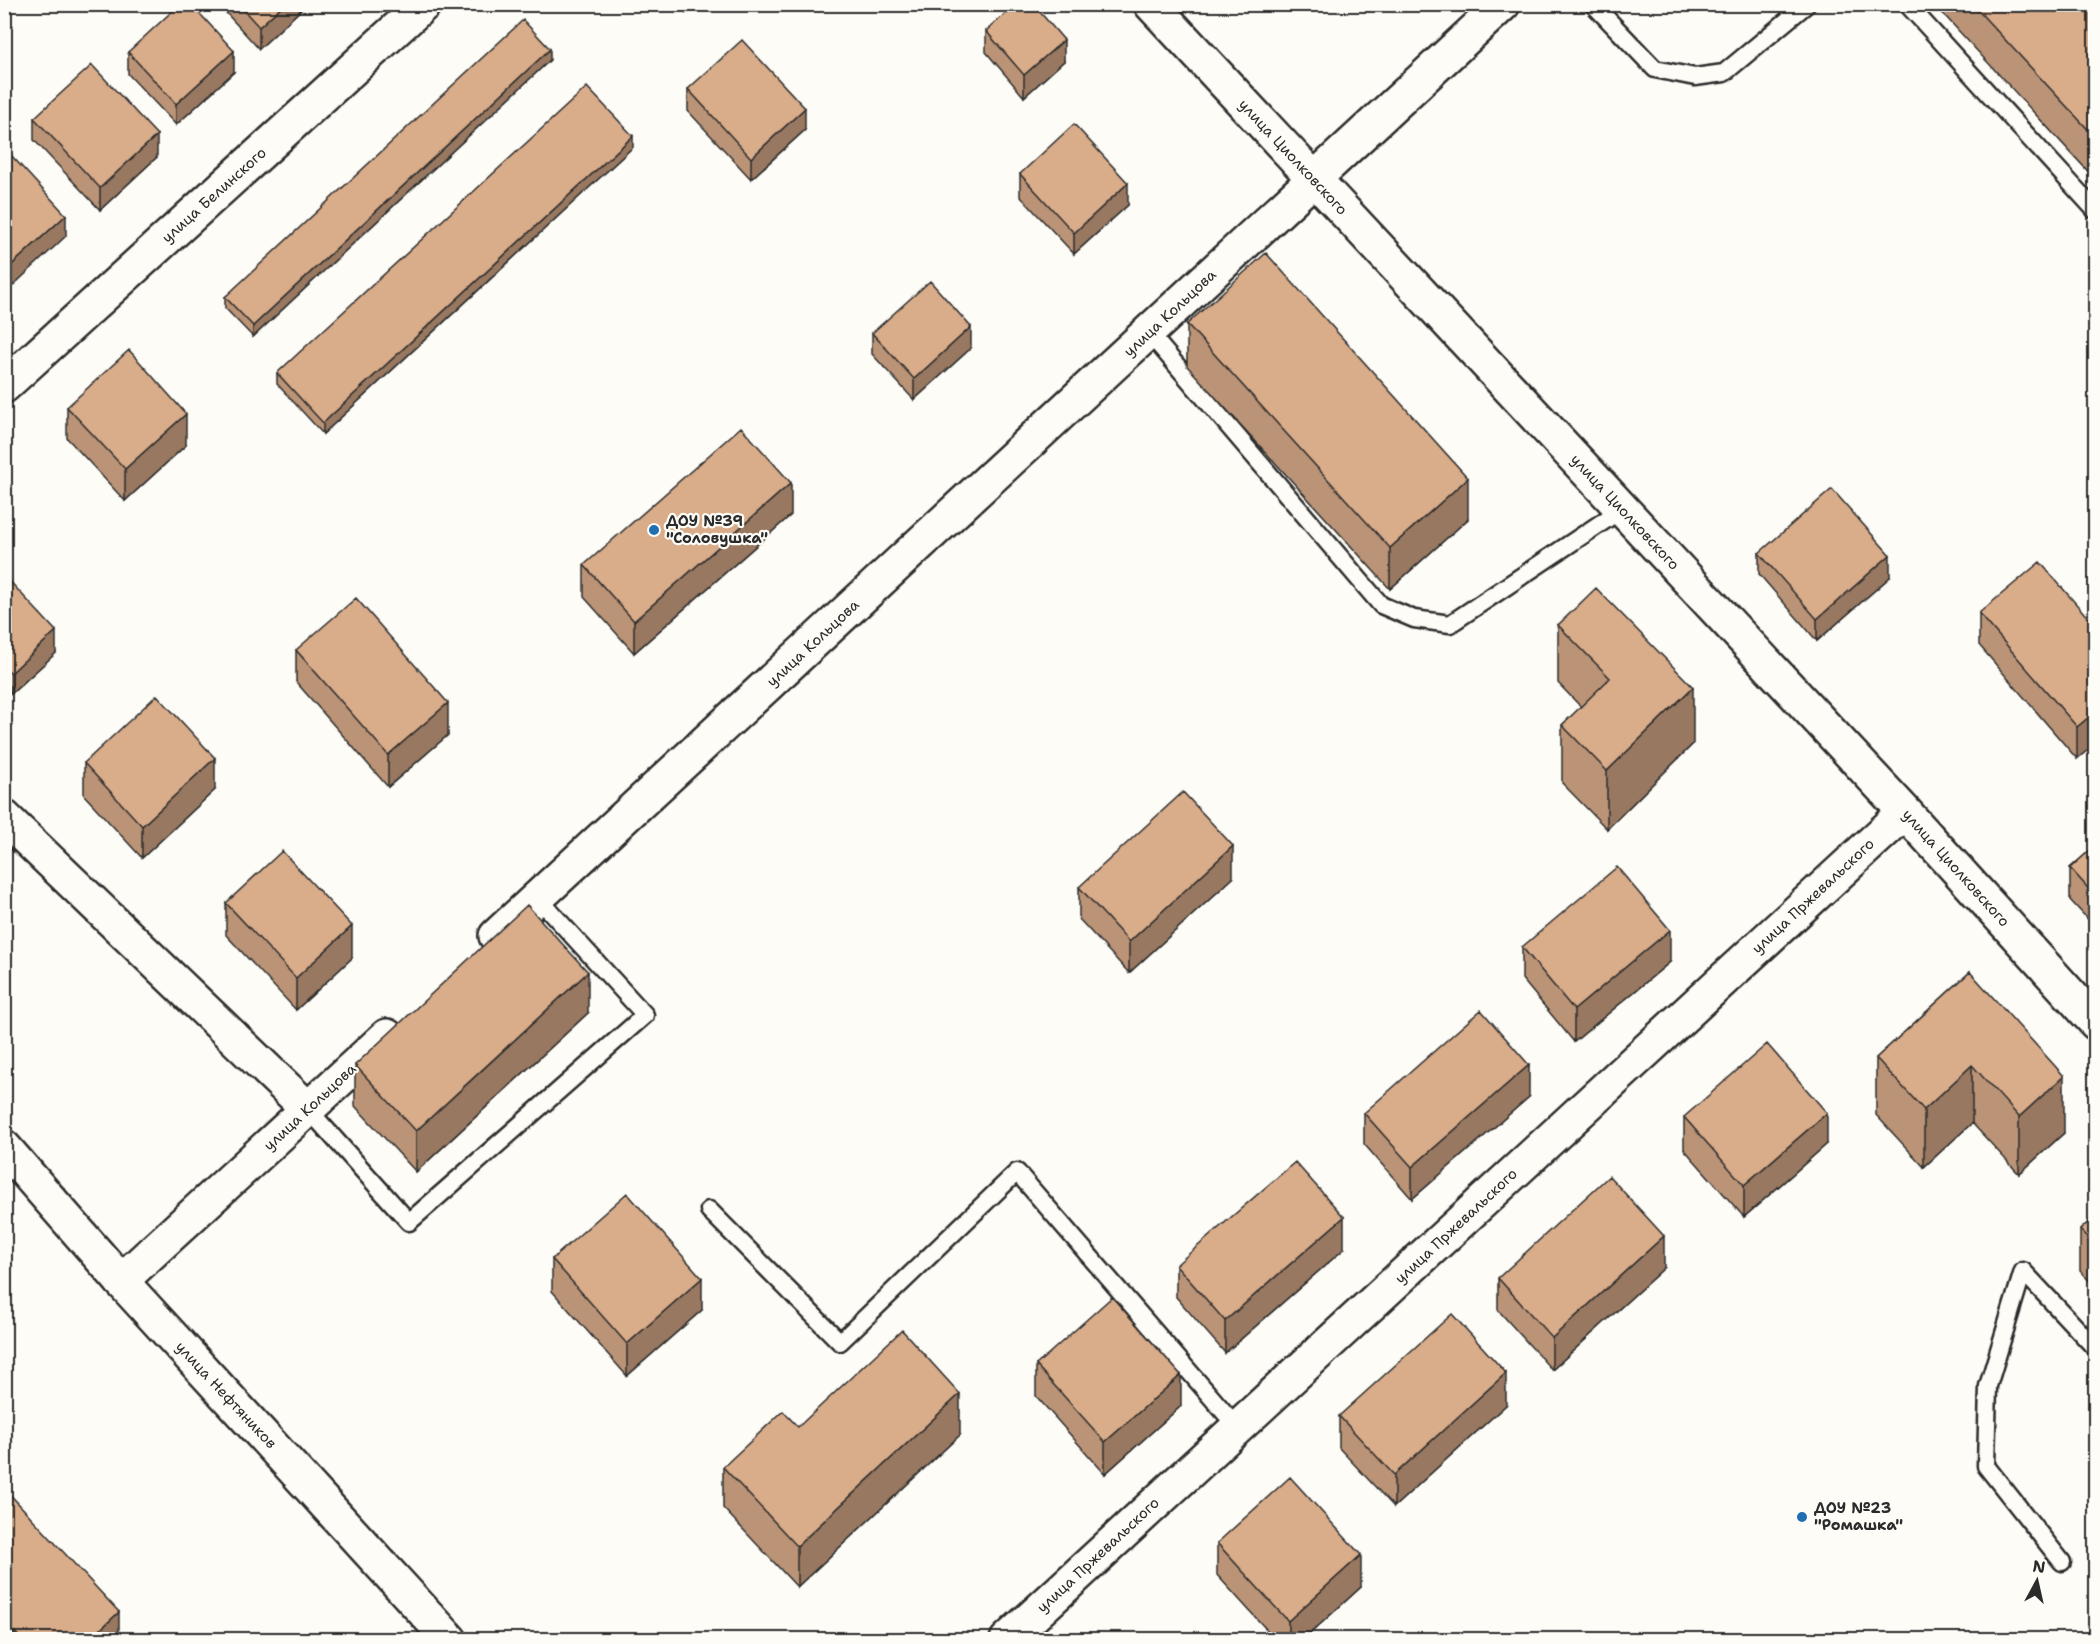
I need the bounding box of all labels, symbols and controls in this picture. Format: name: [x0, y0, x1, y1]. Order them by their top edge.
street label: улица Циолковского: [1234, 95, 1352, 219]
street label: улица Белинского: [157, 143, 271, 247]
street label: улица Кольцова: [1119, 264, 1221, 361]
street label: улица Циолковского: [1566, 450, 1684, 574]
place label: ДОУ №39 "Соловушка": [666, 511, 768, 548]
marker: ДОУ №39 "Соловушка": [647, 523, 661, 537]
street label: улица Кольцова: [762, 594, 864, 691]
street label: улица Циолковского: [1898, 805, 2014, 931]
street label: улица Пржевальского: [1747, 834, 1879, 958]
street label: улица Кольцова: [259, 1058, 361, 1155]
street label: улица Пржевальского: [1390, 1164, 1522, 1288]
street label: улица Нефтяников: [171, 1337, 281, 1453]
street label: улица Пржевальского: [1032, 1493, 1164, 1617]
place label: ДОУ №23 "Ромашка": [1814, 1498, 1903, 1535]
marker: ДОУ №23 "Ромашка": [1795, 1510, 1809, 1524]
north arrow: [2007, 1551, 2067, 1611]
text: N: [2031, 1555, 2047, 1578]

